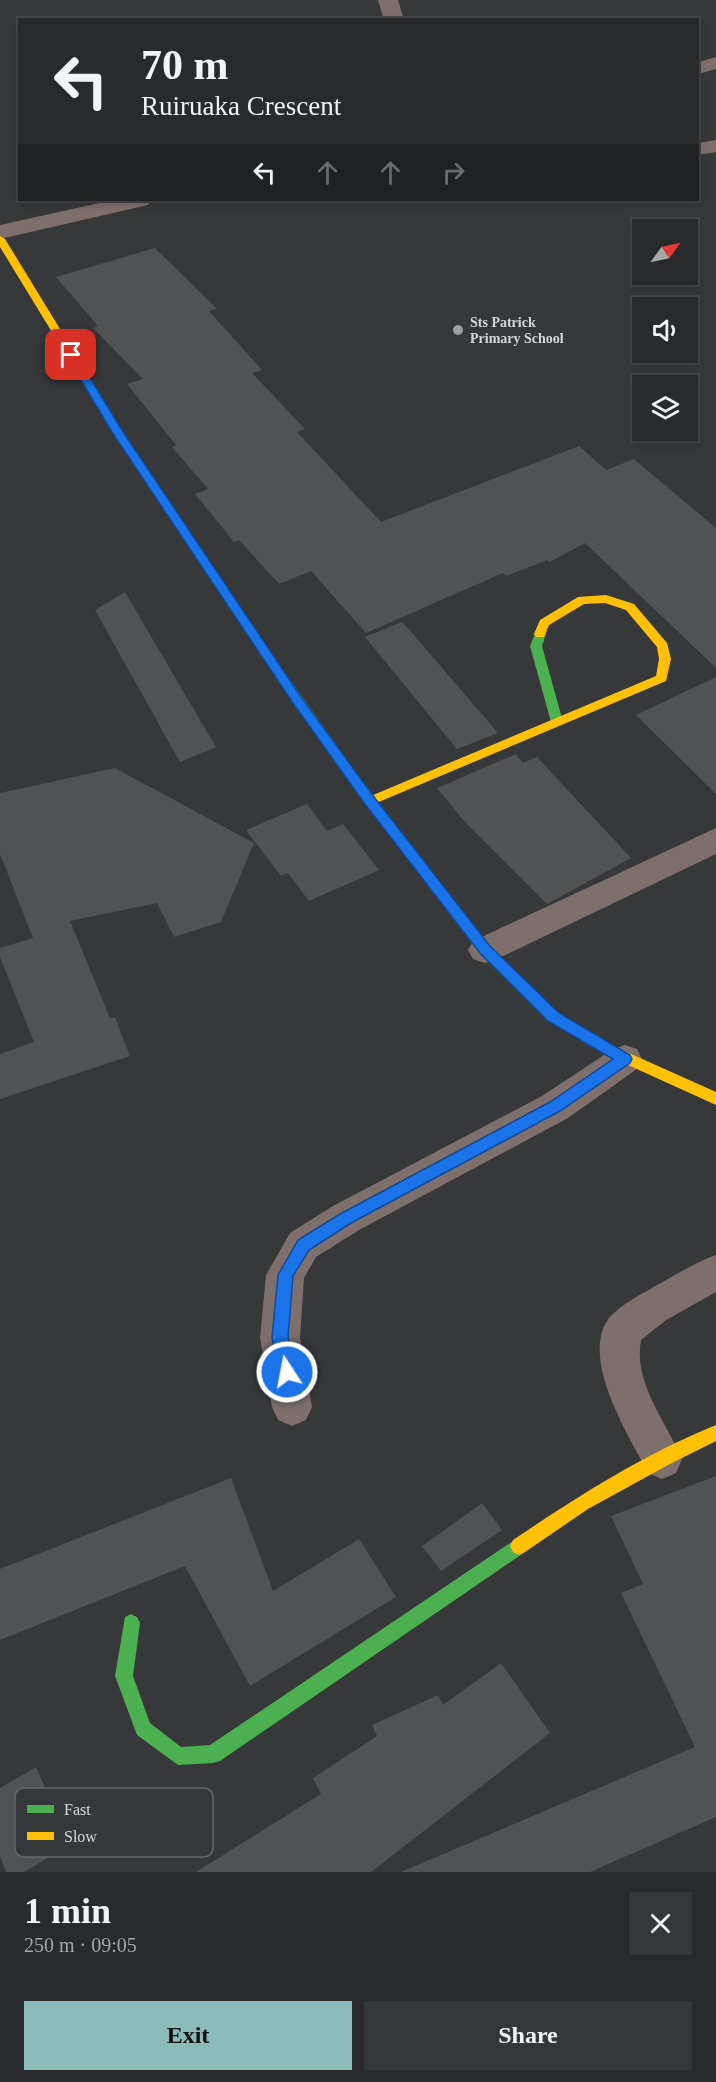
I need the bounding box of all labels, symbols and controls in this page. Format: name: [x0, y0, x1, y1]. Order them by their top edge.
icon: left: [42, 42, 120, 120]
text: 70 m: [141, 42, 229, 88]
text: Ruiruaka Crescent: [141, 91, 341, 121]
icon: left: [248, 156, 281, 189]
icon: ahead: [311, 156, 344, 189]
icon: ahead: [374, 156, 407, 189]
icon: right: [437, 156, 470, 189]
north arrow: [632, 219, 698, 285]
map controls: [632, 219, 698, 441]
button: sound: [632, 297, 698, 363]
place label: Sts Patrick Primary School: [470, 315, 564, 346]
marker: Sts Patrick Primary School: [451, 323, 465, 337]
pin: [45, 329, 96, 380]
icon: arrive: [54, 338, 87, 371]
button: layers: [632, 375, 698, 441]
position arrow: [255, 1340, 319, 1404]
legend: [15, 1788, 213, 1857]
text: Fast: [64, 1801, 91, 1818]
text: Slow: [64, 1828, 97, 1845]
text: 1 min: [24, 1891, 111, 1931]
button: close: [629, 1892, 692, 1955]
text: 250 m · 09:05: [24, 1934, 137, 1956]
button: Exit: [24, 2001, 352, 2070]
button: Share: [364, 2001, 692, 2070]

